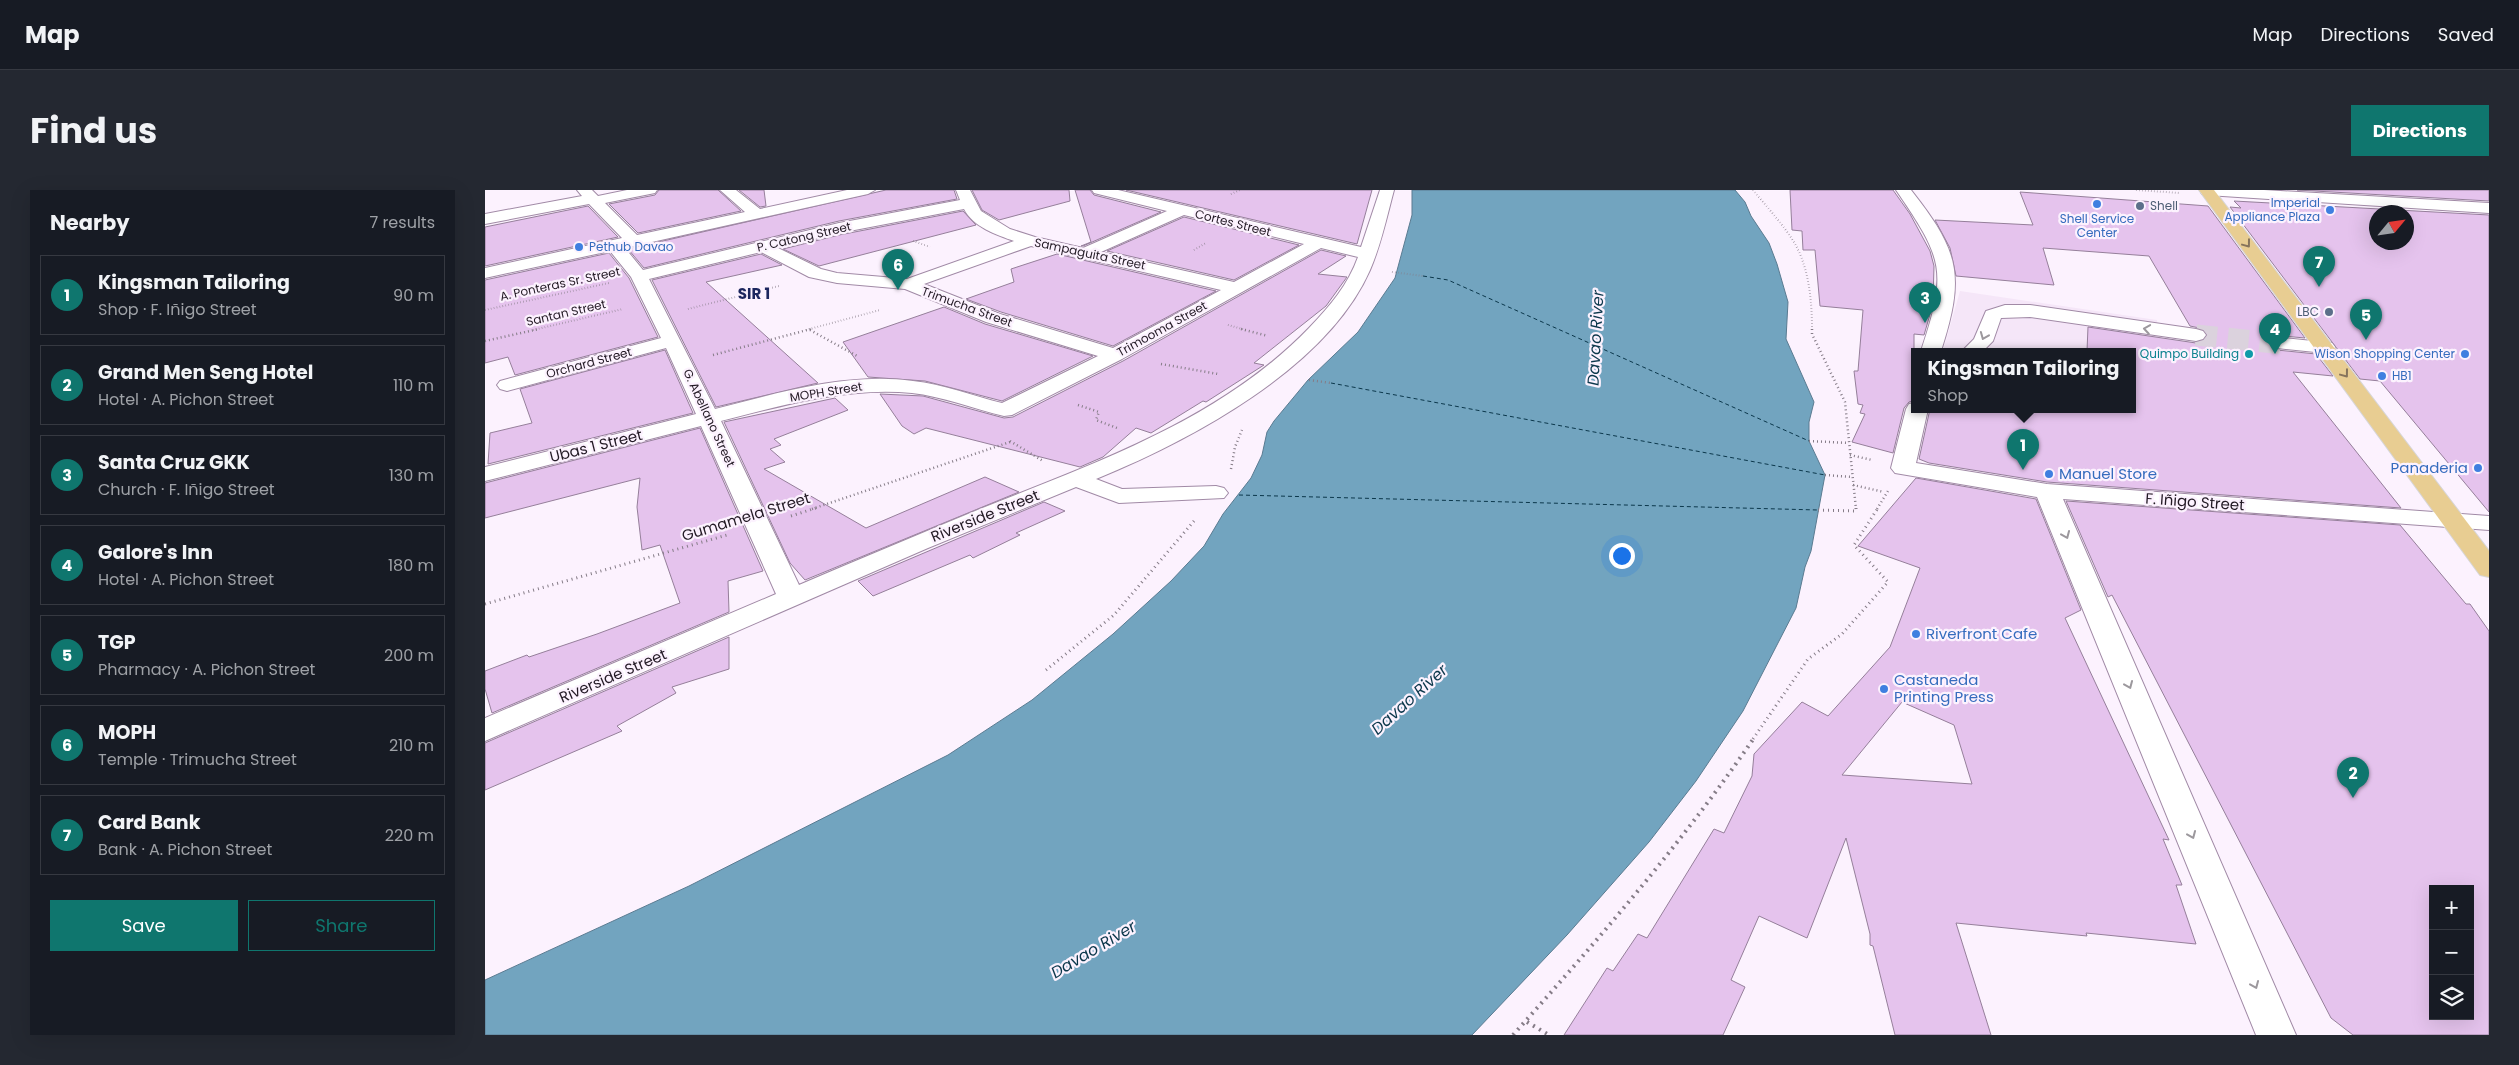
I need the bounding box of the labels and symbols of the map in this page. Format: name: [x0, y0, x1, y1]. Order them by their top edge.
place label: Imperial Appliance Plaza: [2224, 194, 2320, 225]
place label: Shell: [2150, 197, 2178, 214]
marker: Shell Service Center: [2091, 198, 2103, 210]
marker: Shell: [2134, 200, 2146, 212]
marker: Imperial Appliance Plaza: [2324, 204, 2336, 216]
street label: Cortes Street: [1193, 205, 1273, 240]
north arrow: [2369, 205, 2414, 250]
place label: Shell Service Center: [2060, 210, 2134, 241]
street label: P. Catong Street: [755, 217, 853, 256]
street label: Sampaguita Street: [1033, 233, 1147, 274]
place label: Pethub Davao: [589, 238, 674, 255]
one-way arrow: [2241, 238, 2250, 248]
marker: Pethub Davao: [573, 241, 585, 253]
pin: 7: [2303, 246, 2335, 287]
pin: 6: [882, 249, 914, 290]
street label: A. Ponteras Sr. Street: [498, 262, 622, 305]
street label: Trimucha Street: [919, 282, 1015, 331]
pin: 3: [1909, 282, 1941, 323]
district label: SIR 1: [738, 283, 770, 304]
water label: Davao River: [1582, 289, 1610, 386]
street label: Santan Street: [524, 295, 607, 330]
street label: Trimooma Street: [1114, 297, 1210, 360]
pin: 5: [2350, 299, 2382, 340]
place label: LBC: [2297, 303, 2319, 320]
marker: LBC: [2323, 306, 2335, 318]
pin: 4: [2259, 313, 2291, 354]
one-way arrow: [2143, 325, 2152, 335]
one-way arrow: [1980, 331, 1990, 340]
street label: Orchard Street: [544, 343, 634, 382]
place label: Quimpo Building: [2140, 345, 2239, 362]
place label: Wison Shopping Center: [2314, 345, 2456, 362]
marker: Quimpo Building: [2243, 348, 2255, 360]
marker: Wison Shopping Center: [2459, 348, 2471, 360]
street label: G. Abellano Street: [679, 366, 740, 470]
place label: HB1: [2392, 367, 2412, 384]
one-way arrow: [2339, 368, 2347, 377]
marker: HB1: [2376, 370, 2388, 382]
street label: MOPH Street: [788, 377, 863, 406]
street label: Ubas 1 Street: [547, 424, 644, 467]
pin: 1: [2007, 429, 2039, 470]
place label: Panaderia: [2391, 457, 2468, 478]
marker: Panaderia: [2472, 462, 2484, 474]
place label: Manuel Store: [2059, 463, 2157, 484]
marker: Manuel Store: [2043, 468, 2055, 480]
street label: Riverside Street: [928, 484, 1042, 547]
street label: Gumamela Street: [679, 487, 813, 546]
street label: F. Iñigo Street: [2145, 488, 2245, 515]
one-way arrow: [2060, 530, 2070, 539]
your location: [1609, 543, 1635, 569]
place label: Riverfront Cafe: [1926, 623, 2037, 644]
marker: Riverfront Cafe: [1910, 628, 1922, 640]
street label: Riverside Street: [556, 643, 670, 708]
water label: Davao River: [1366, 658, 1453, 740]
place label: Castaneda Printing Press: [1894, 669, 1994, 707]
one-way arrow: [2123, 680, 2133, 689]
marker: Castaneda Printing Press: [1878, 683, 1890, 695]
pin: 2: [2337, 757, 2369, 798]
one-way arrow: [2185, 830, 2196, 839]
water label: Davao River: [1046, 914, 1141, 984]
one-way arrow: [2248, 980, 2259, 989]

